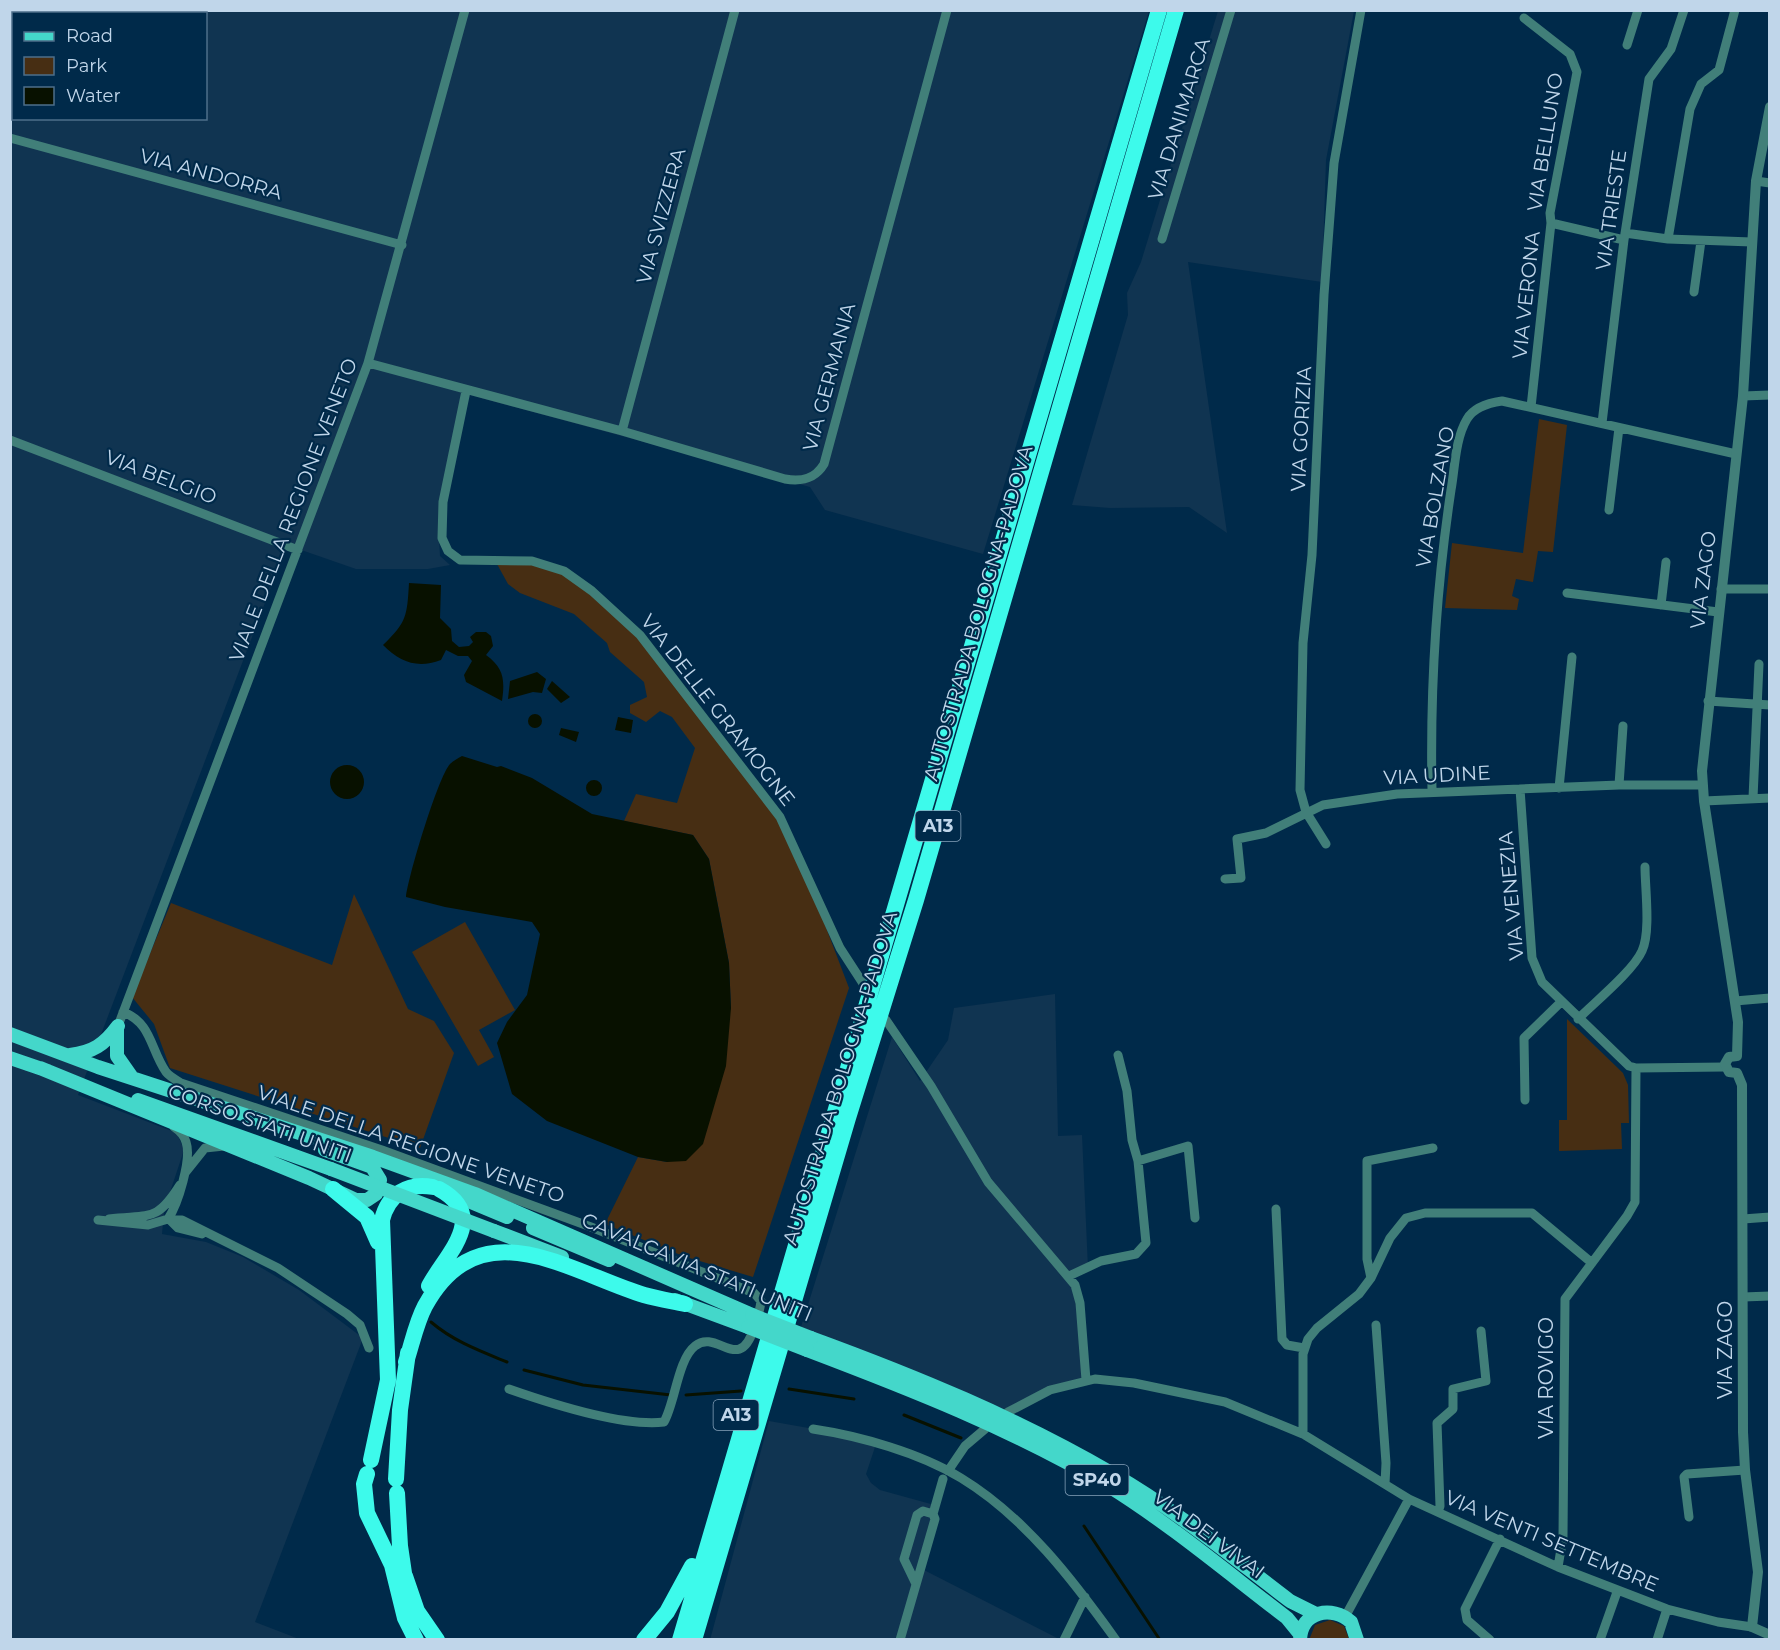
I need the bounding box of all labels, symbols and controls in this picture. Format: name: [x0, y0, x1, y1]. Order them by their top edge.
legend: [12, 12, 207, 120]
text: Road: [66, 25, 113, 47]
street label: VIA DANIMARCA: [1143, 34, 1215, 203]
text: Park: [66, 55, 107, 77]
street label: VIA BELLUNO: [1522, 71, 1568, 213]
text: Water: [66, 85, 121, 107]
street label: VIA ANDORRA: [137, 143, 285, 205]
street label: VIA SVIZZERA: [631, 145, 691, 286]
street label: VIA TRIESTE: [1591, 148, 1631, 272]
street label: VIA VERONA: [1507, 229, 1545, 360]
street label: VIA GERMANIA: [798, 300, 861, 454]
street label: VIALE DELLA REGIONE VENETO: [224, 355, 362, 665]
street label: VIA GORIZIA: [1286, 365, 1316, 492]
street label: VIA BOLZANO: [1411, 424, 1459, 570]
street label: AUTOSTRADA BOLOGNA-PADOVA: [919, 442, 1038, 783]
street label: VIA BELGIO: [102, 445, 220, 509]
street label: VIA ZAGO: [1685, 530, 1721, 630]
street label: VIA DELLE GRAMOGNE: [636, 609, 800, 811]
street label: VIA UDINE: [1383, 760, 1491, 790]
road number: A13: [916, 811, 960, 841]
street label: VIA VENEZIA: [1493, 830, 1529, 961]
street label: AUTOSTRADA BOLOGNA-PADOVA: [778, 908, 903, 1248]
street label: CORSO STATI UNITI: [165, 1079, 355, 1167]
street label: VIALE DELLA REGIONE VENETO: [254, 1080, 568, 1208]
street label: CAVALCAVIA STATI UNITI: [578, 1207, 816, 1327]
street label: VIA ZAGO: [1713, 1301, 1737, 1399]
street label: VIA ROVIGO: [1534, 1317, 1558, 1439]
road number: A13: [714, 1400, 758, 1430]
road number: SP40: [1066, 1465, 1128, 1495]
street label: VIA DEI VIVAI: [1148, 1484, 1270, 1584]
street label: VIA VENTI SETTEMBRE: [1442, 1485, 1662, 1597]

